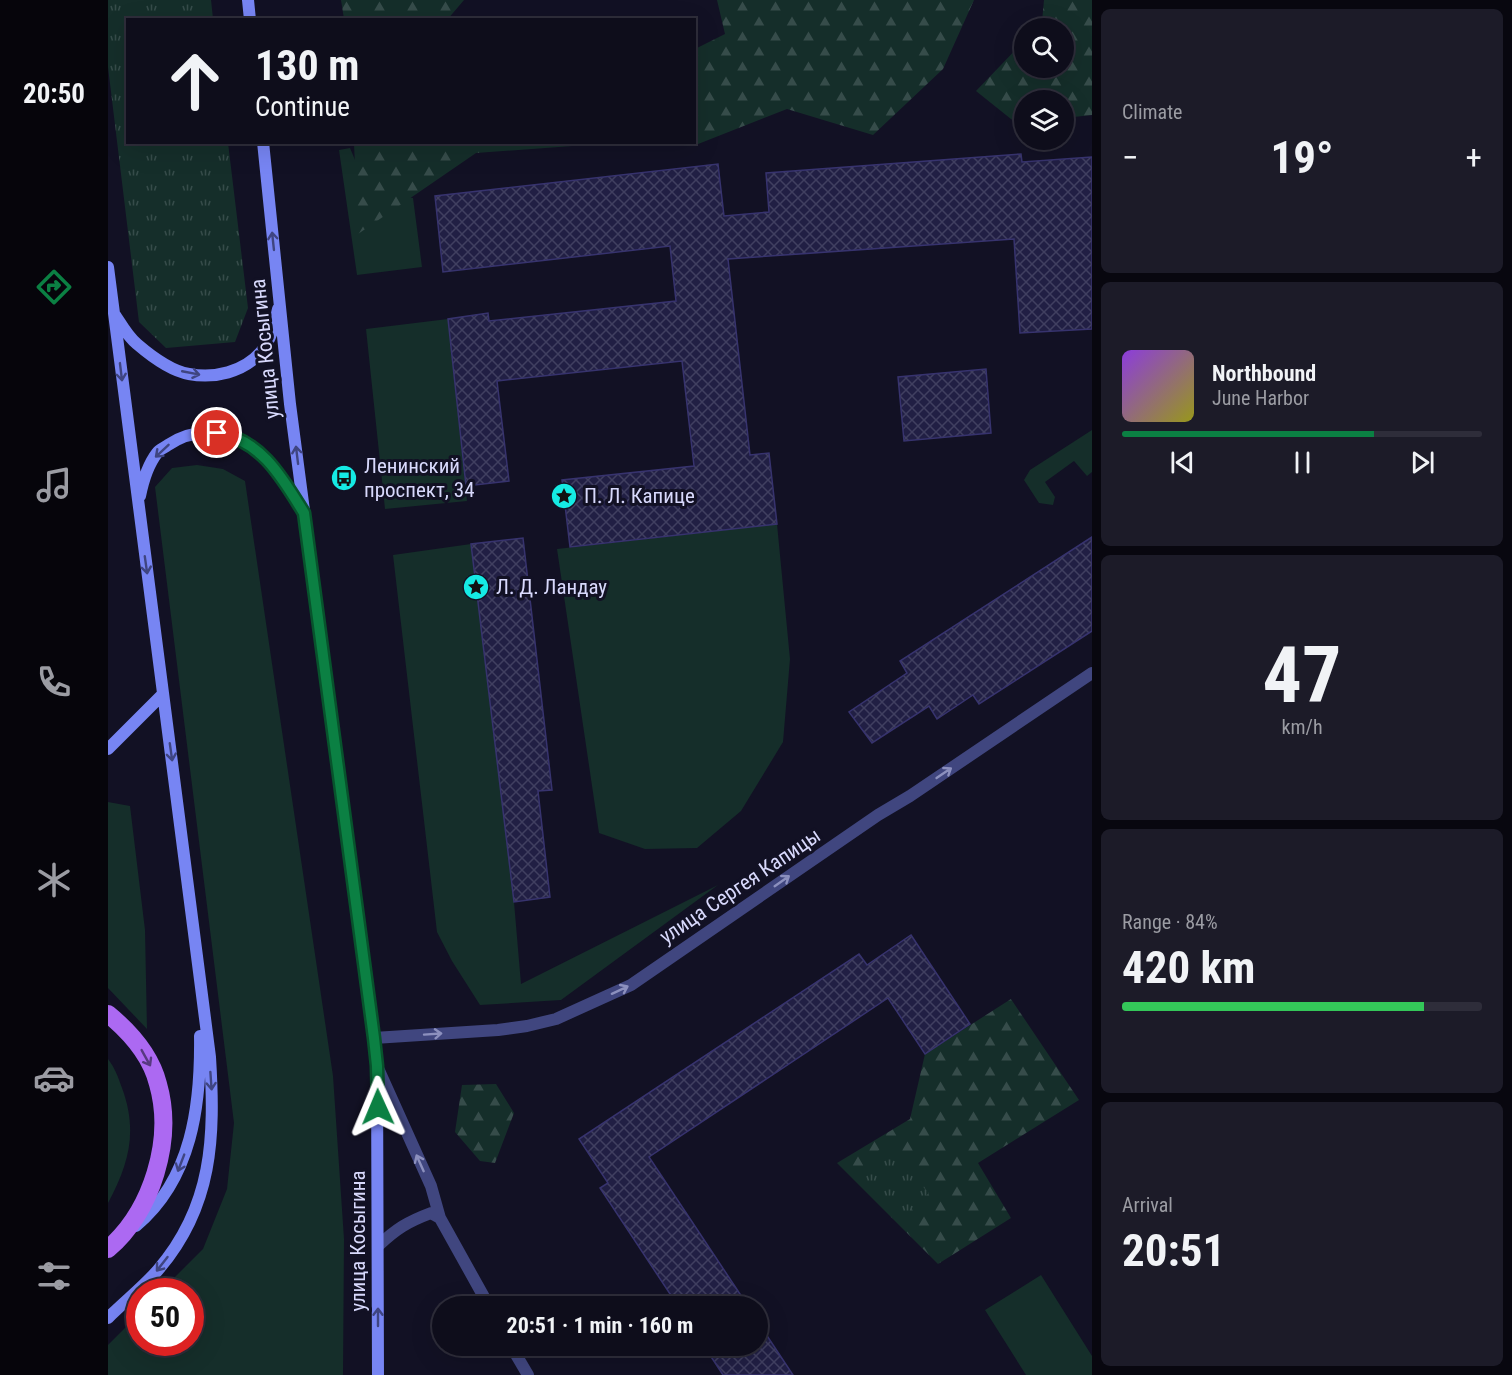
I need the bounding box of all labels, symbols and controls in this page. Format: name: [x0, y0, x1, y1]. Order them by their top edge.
map controls: [1014, 18, 1074, 150]
button: search: [1014, 18, 1074, 78]
text: 130 m: [255, 41, 360, 90]
icon: ahead: [156, 42, 234, 120]
text: 20:50: [23, 78, 85, 110]
button: layers: [1014, 90, 1074, 150]
text: Continue: [255, 91, 350, 123]
text: Climate: [1122, 100, 1182, 124]
text: 19°: [1271, 131, 1334, 184]
text: −: [1122, 138, 1139, 177]
text: +: [1466, 138, 1482, 177]
one-way arrow: [267, 231, 278, 251]
icon: directions: [33, 266, 75, 308]
street label: улица Косыгина: [246, 278, 284, 420]
text: Northbound: [1212, 361, 1316, 386]
one-way arrow: [116, 362, 127, 381]
one-way arrow: [181, 368, 201, 379]
text: June Harbor: [1212, 386, 1309, 410]
pin: [191, 407, 242, 458]
icon: arrive: [200, 416, 233, 449]
one-way arrow: [154, 444, 169, 458]
one-way arrow: [291, 446, 302, 466]
icon: previous: [1166, 446, 1199, 479]
icon: pause: [1286, 446, 1319, 479]
icon: next: [1406, 446, 1439, 479]
place label: Ленинский проспект, 34: [364, 454, 475, 502]
bus stop icon: Ленинский проспект, 34: [329, 463, 359, 493]
icon: music: [33, 464, 75, 506]
place icon: П. Л. Капице: [549, 481, 579, 511]
place label: П. Л. Капице: [584, 484, 695, 508]
one-way arrow: [140, 555, 151, 575]
place icon: Л. Д. Ландау: [461, 572, 491, 602]
place label: Л. Д. Ландау: [496, 575, 607, 599]
text: 47: [1263, 630, 1341, 721]
icon: phone: [33, 661, 75, 703]
text: km/h: [1281, 715, 1323, 739]
one-way arrow: [165, 741, 176, 761]
one-way arrow: [935, 767, 952, 779]
street label: улица Сергея Капицы: [655, 823, 825, 949]
icon: climate: [33, 859, 75, 901]
one-way arrow: [773, 875, 790, 887]
text: Range · 84%: [1122, 910, 1218, 934]
text: 420 km: [1122, 941, 1255, 994]
one-way arrow: [610, 983, 628, 995]
one-way arrow: [422, 1028, 442, 1039]
one-way arrow: [140, 1049, 152, 1066]
icon: car: [33, 1057, 75, 1099]
one-way arrow: [206, 1070, 217, 1090]
position arrow: [346, 1075, 410, 1139]
one-way arrow: [175, 1153, 186, 1172]
one-way arrow: [414, 1154, 425, 1172]
street label: улица Косыгина: [346, 1171, 370, 1311]
text: Arrival: [1122, 1193, 1173, 1217]
text: 20:51: [1122, 1224, 1225, 1277]
icon: filters: [33, 1255, 75, 1297]
one-way arrow: [156, 1256, 169, 1272]
speed limit sign: 50: [126, 1278, 204, 1356]
one-way arrow: [372, 1307, 384, 1327]
text: 20:51 · 1 min · 160 m: [507, 1313, 693, 1338]

